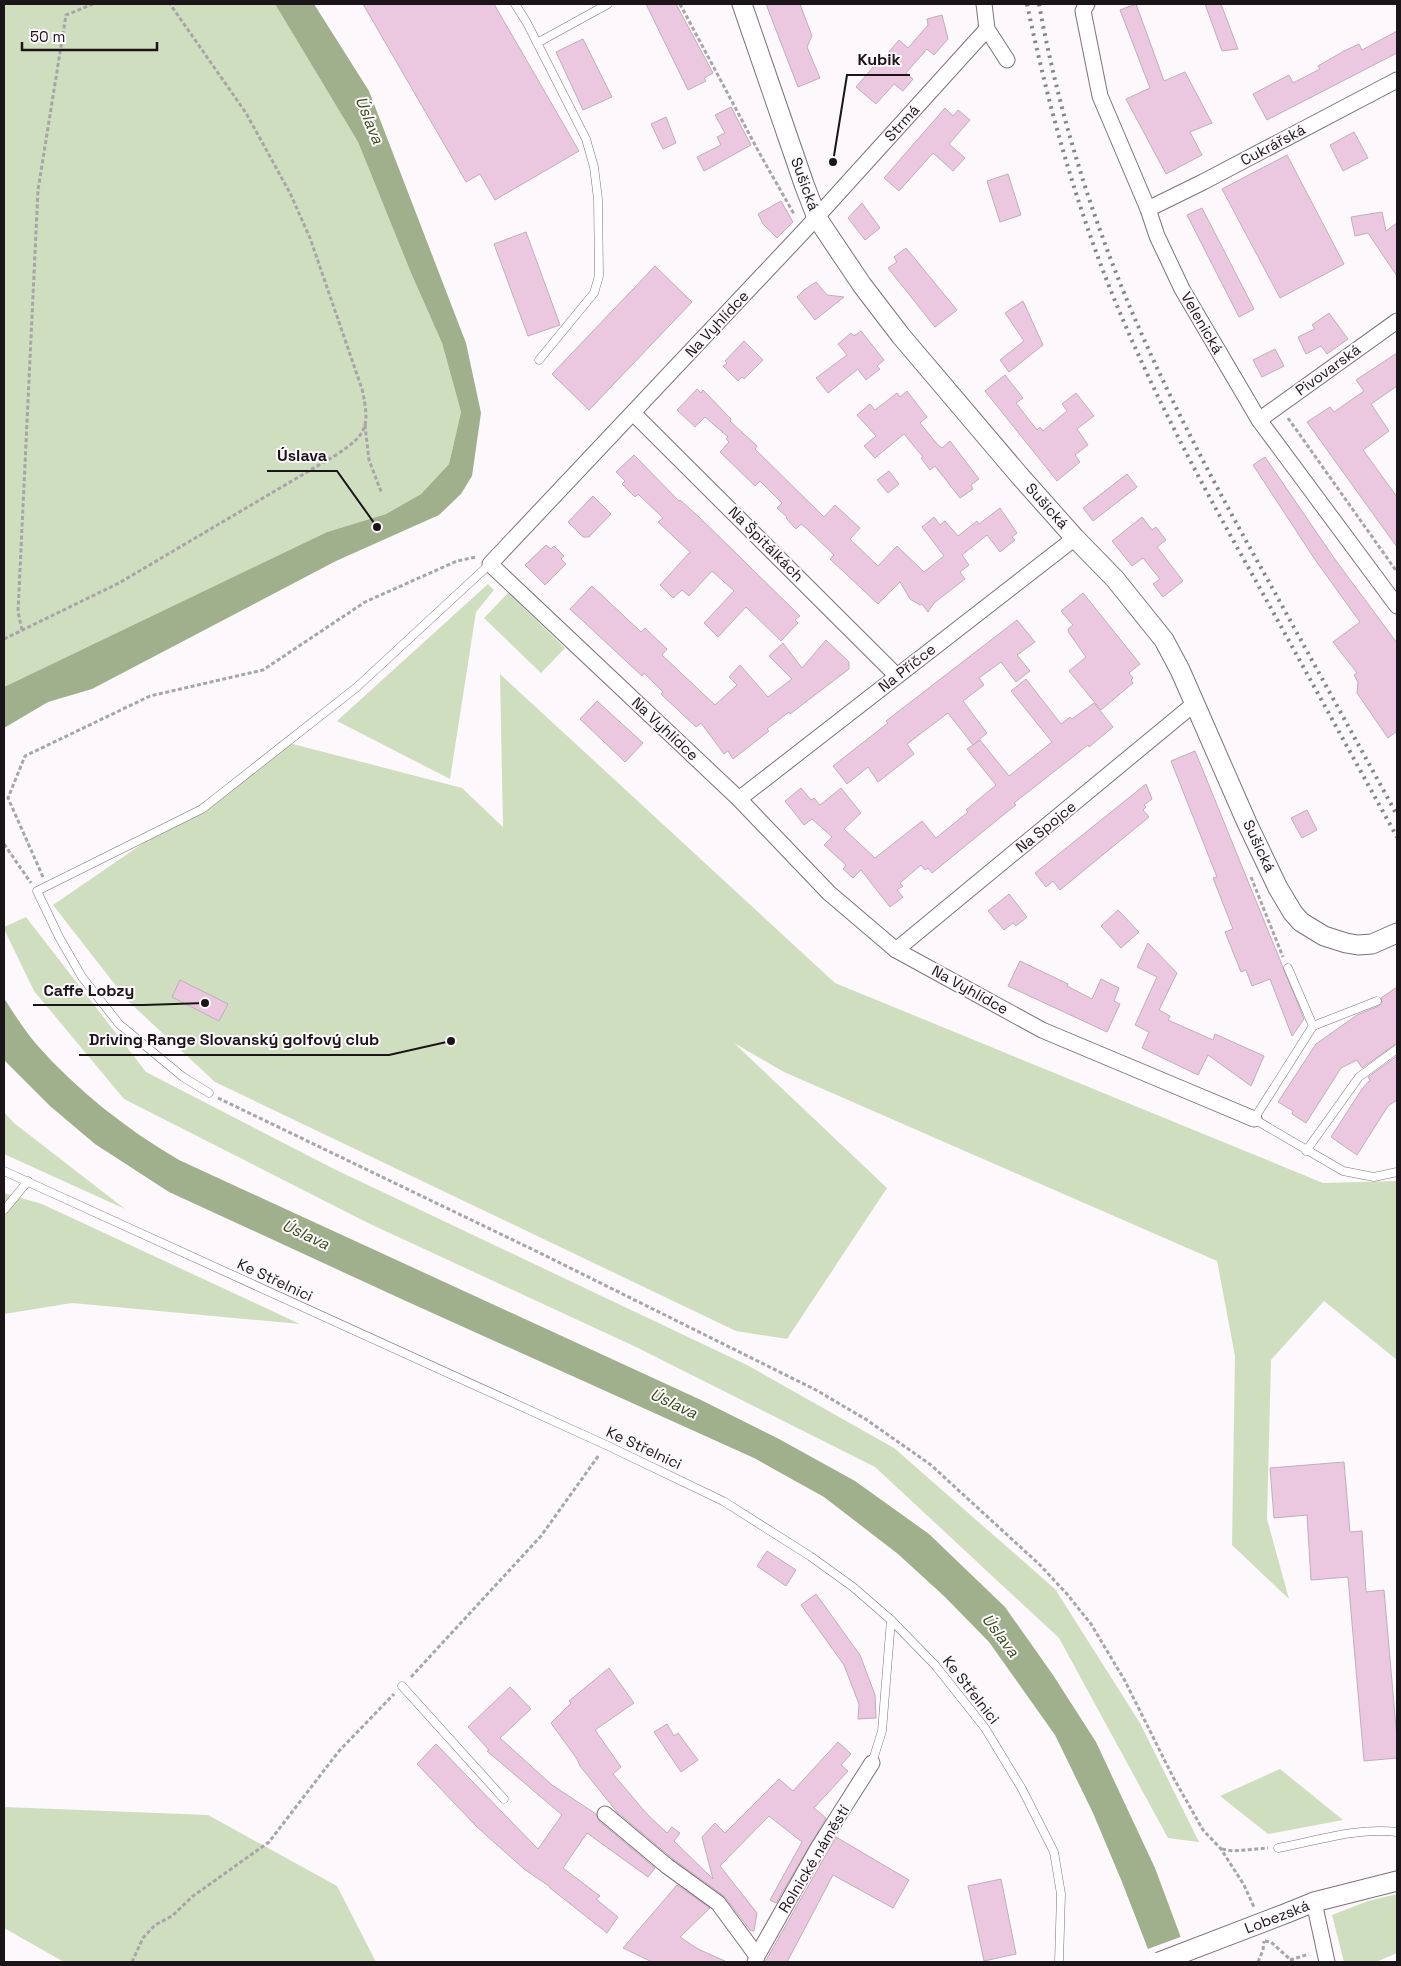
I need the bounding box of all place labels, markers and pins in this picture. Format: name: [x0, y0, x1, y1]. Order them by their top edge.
callout: Kubik: [847, 44, 910, 75]
callout: Úslava: [267, 440, 337, 471]
callout: Caffe Lobzy: [33, 974, 144, 1005]
callout: Driving Range Slovanský golfový club: [79, 1024, 389, 1055]

